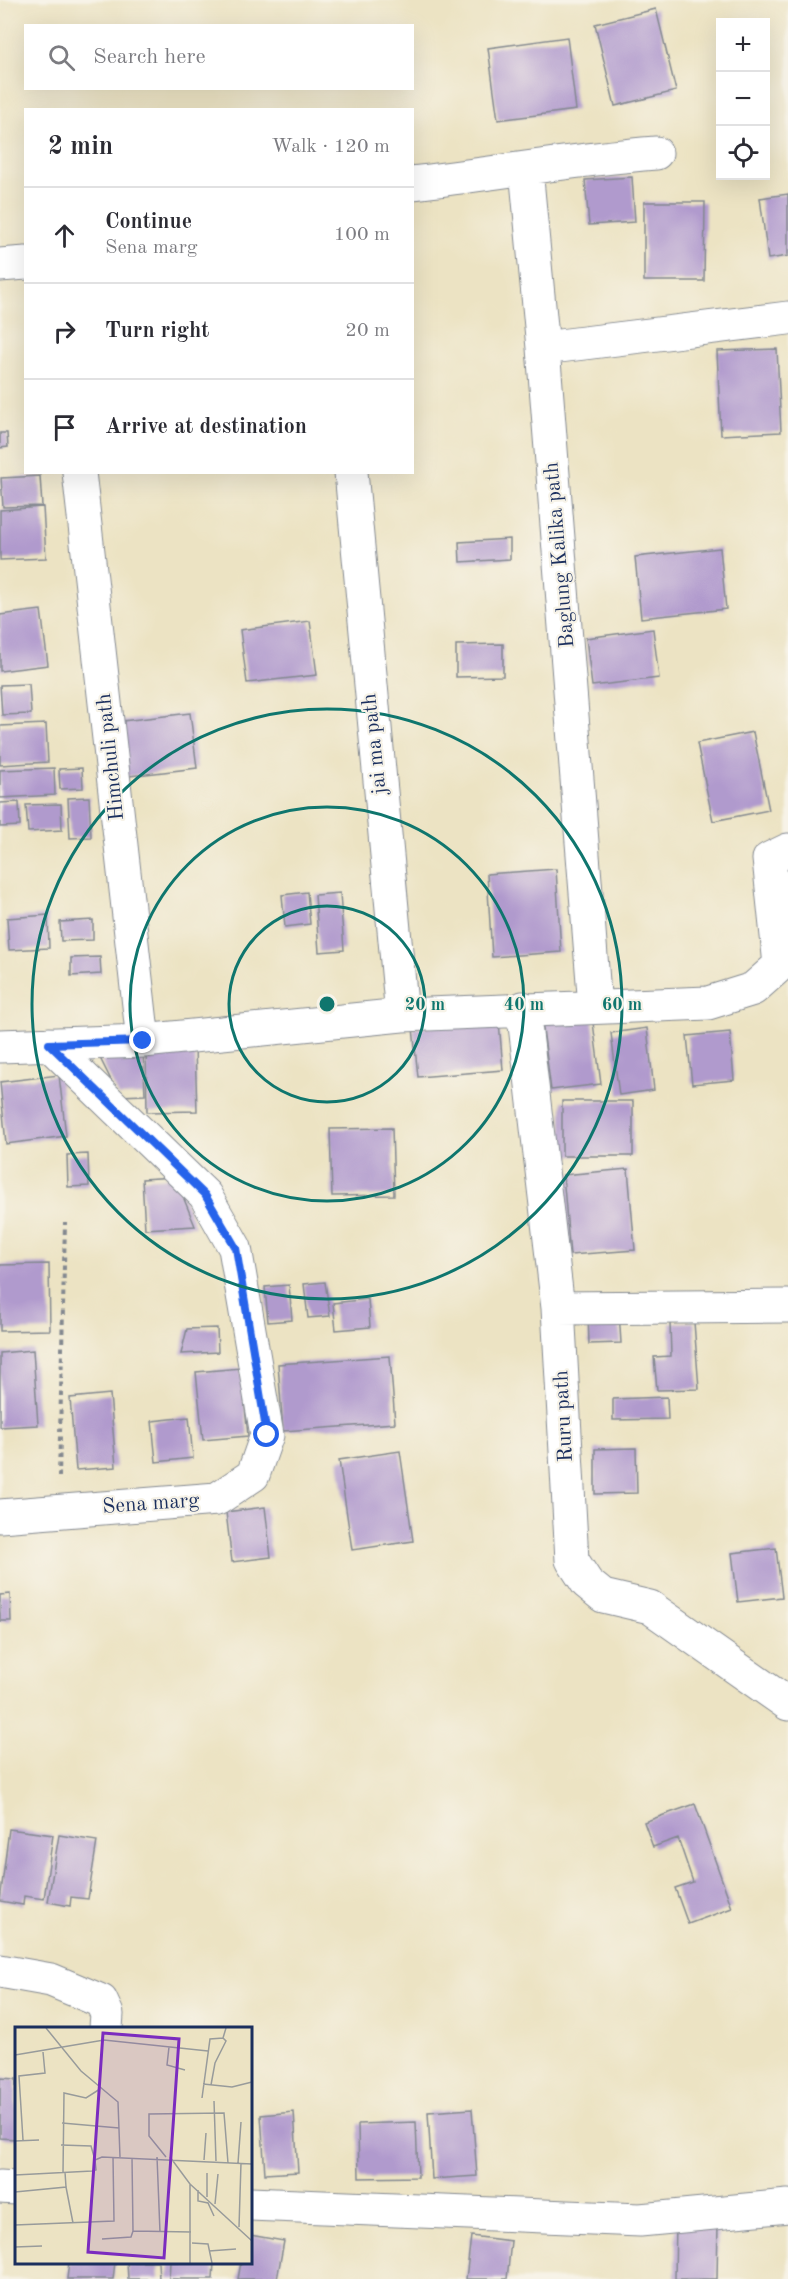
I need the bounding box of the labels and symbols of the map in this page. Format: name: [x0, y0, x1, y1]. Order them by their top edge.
street label: Baglung Kalika path: [541, 461, 579, 649]
street label: Himchuli path: [94, 692, 128, 822]
street label: jai ma path: [359, 692, 391, 797]
centre of rings: [317, 994, 337, 1014]
text: 20 m: [405, 996, 445, 1014]
text: 40 m: [504, 996, 544, 1014]
text: 60 m: [602, 996, 642, 1014]
route end: [129, 1027, 155, 1053]
street label: Ruru path: [551, 1370, 577, 1462]
route start: [253, 1421, 279, 1447]
street label: Sena marg: [102, 1490, 201, 1518]
inset map: [15, 2027, 252, 2264]

